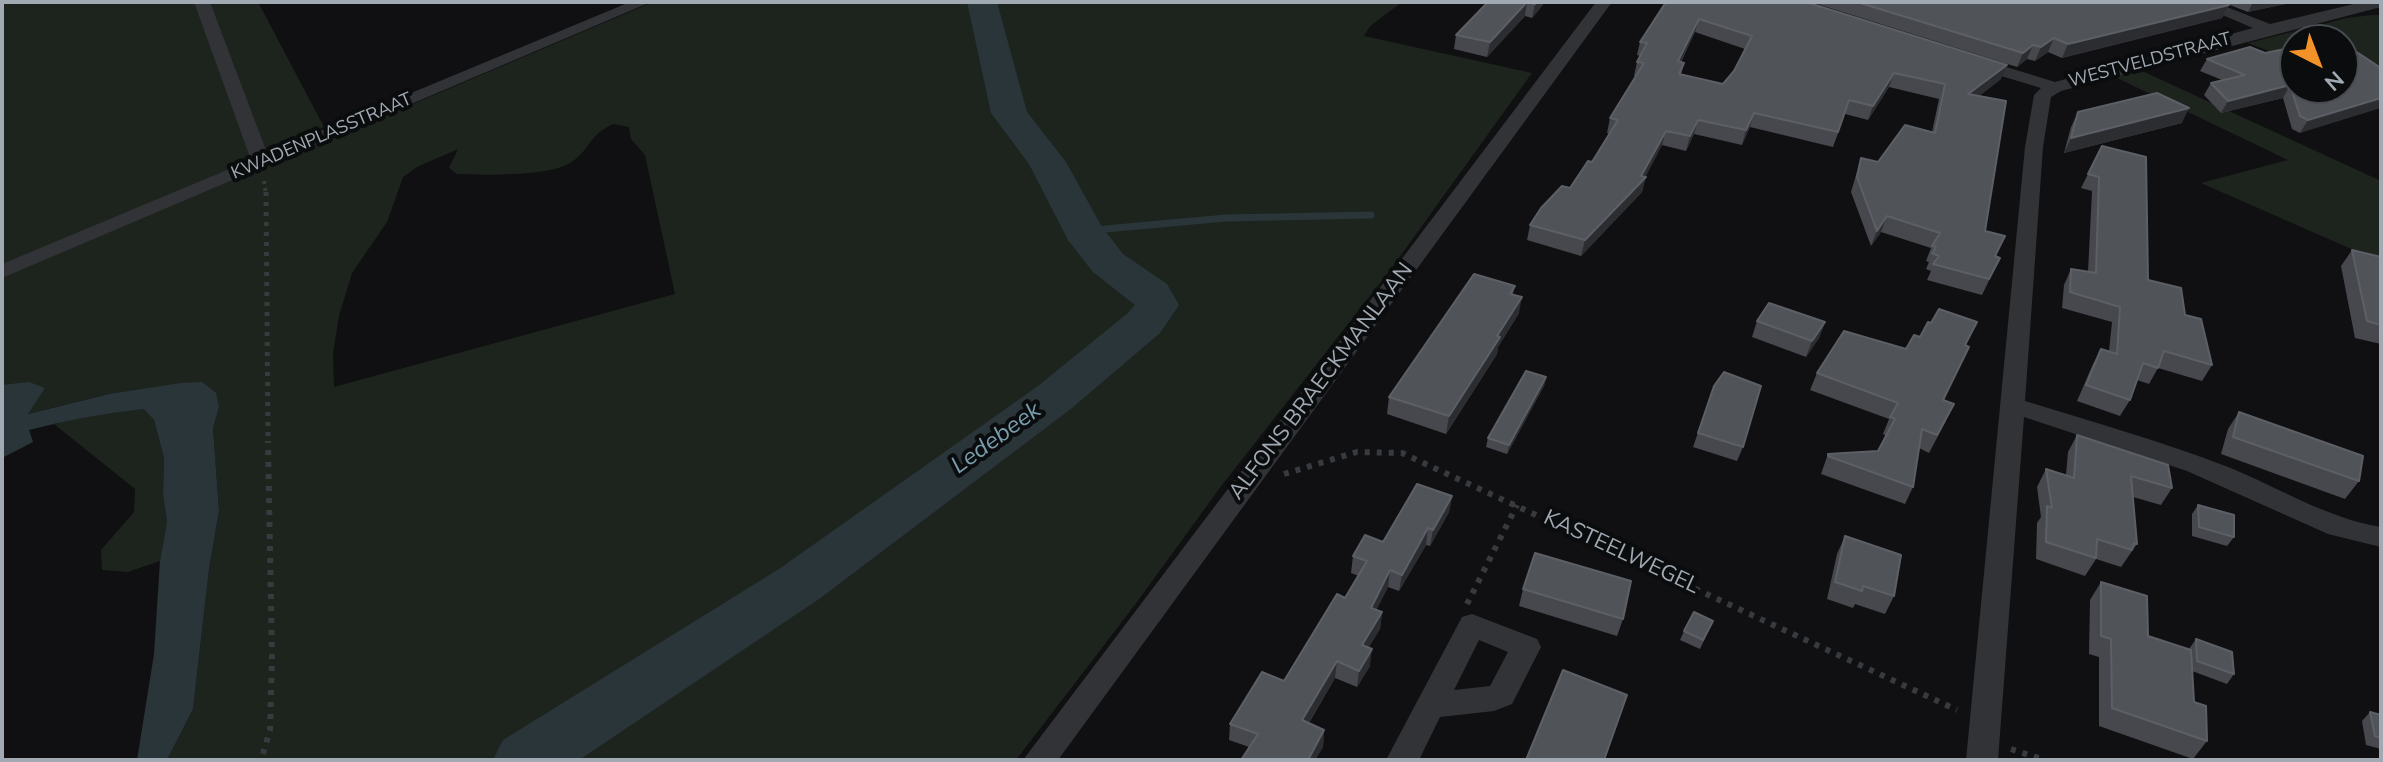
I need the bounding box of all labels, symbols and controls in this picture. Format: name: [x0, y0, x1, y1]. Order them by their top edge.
north arrow: [2279, 24, 2359, 104]
street label: WESTVELDSTRAAT: [2066, 29, 2234, 93]
text: N: [2318, 64, 2350, 97]
street label: KWADENPLASSTRAAT: [228, 89, 416, 185]
street label: ALFONS BRAECKMANLAAN: [1224, 258, 1420, 506]
water label: Ledebeek: [946, 397, 1048, 481]
street label: KASTEELWEGEL: [1539, 505, 1703, 601]

